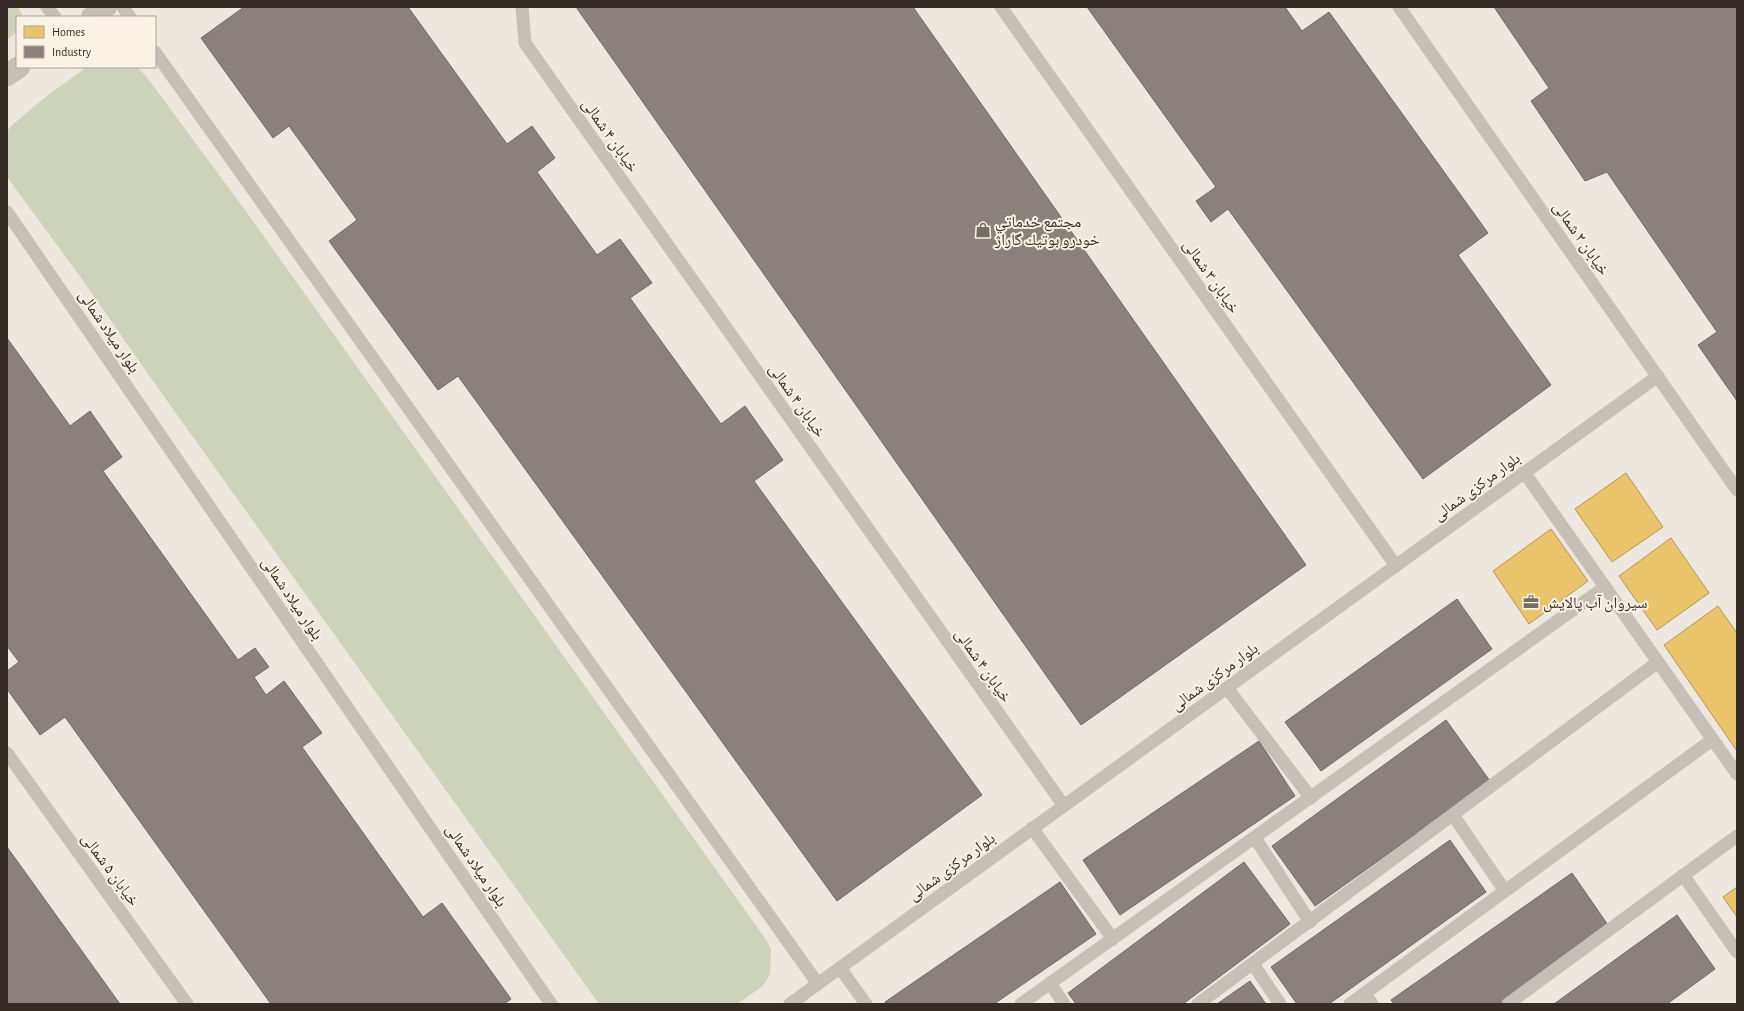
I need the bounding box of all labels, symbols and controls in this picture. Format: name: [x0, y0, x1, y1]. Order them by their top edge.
legend: [16, 16, 156, 68]
text: Homes: [52, 26, 85, 38]
text: Industry: [52, 46, 91, 59]
street label: خیابان ۴ شمالی: [577, 96, 641, 176]
street label: خیابان ۲ شمالی: [1548, 199, 1612, 279]
place label: مجتمع خدماتي خودرو بوتيك گاراژ: [994, 214, 1100, 249]
shop icon: مجتمع خدماتي خودرو بوتيك گاراژ: [974, 221, 992, 239]
street label: خیابان ۳ شمالی: [1178, 237, 1242, 317]
street label: بلوار میلاد شمالی: [74, 287, 143, 377]
street label: خیابان ۴ شمالی: [764, 361, 828, 441]
street label: بلوار مرکزی شمالی: [1430, 450, 1524, 525]
street label: بلوار میلاد شمالی: [257, 554, 326, 644]
office icon: سیروان آب پالایش: [1522, 593, 1540, 611]
place label: سیروان آب پالایش: [1543, 594, 1647, 613]
street label: خیابان ۴ شمالی: [950, 626, 1014, 706]
street label: بلوار مرکزی شمالی: [1168, 640, 1262, 715]
street label: بلوار میلاد شمالی: [441, 821, 510, 911]
street label: خیابان ۵ شمالی: [77, 830, 142, 910]
street label: بلوار مرکزی شمالی: [905, 830, 999, 905]

